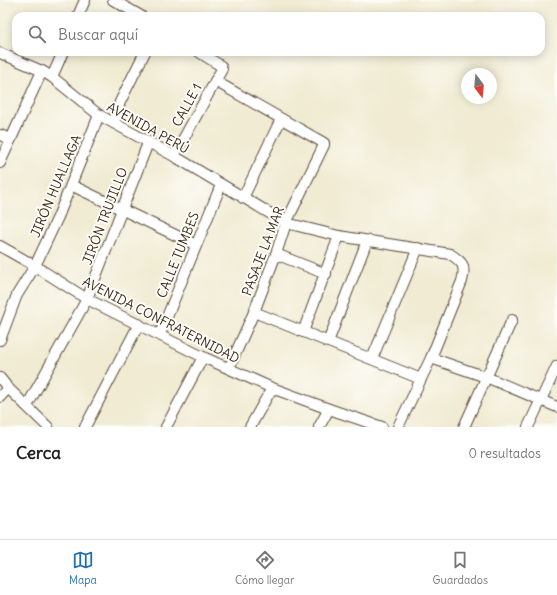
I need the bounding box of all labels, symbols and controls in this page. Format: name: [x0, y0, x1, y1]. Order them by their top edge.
search box: [12, 12, 545, 56]
icon: search: [26, 23, 48, 45]
text: Buscar aquí: [58, 25, 138, 44]
north arrow: [461, 68, 497, 104]
street label: CALLE 1: [168, 80, 206, 130]
street label: AVENIDA PERÚ: [104, 97, 193, 158]
street label: JIRÓN HUALLAGA: [26, 132, 85, 240]
street label: JIRÓN TRUJILLO: [78, 165, 131, 267]
street label: PASAJE LA MAR: [238, 204, 288, 298]
street label: CALLE TUMBES: [153, 209, 203, 301]
street label: AVENIDA CONFRATERNIDAD: [80, 273, 242, 367]
text: Cerca: [16, 442, 61, 464]
text: 0 resultados: [468, 445, 541, 462]
tab: Mapa: [69, 549, 97, 587]
tab: Cómo llegar: [235, 549, 294, 587]
tab: Guardados: [433, 549, 488, 587]

